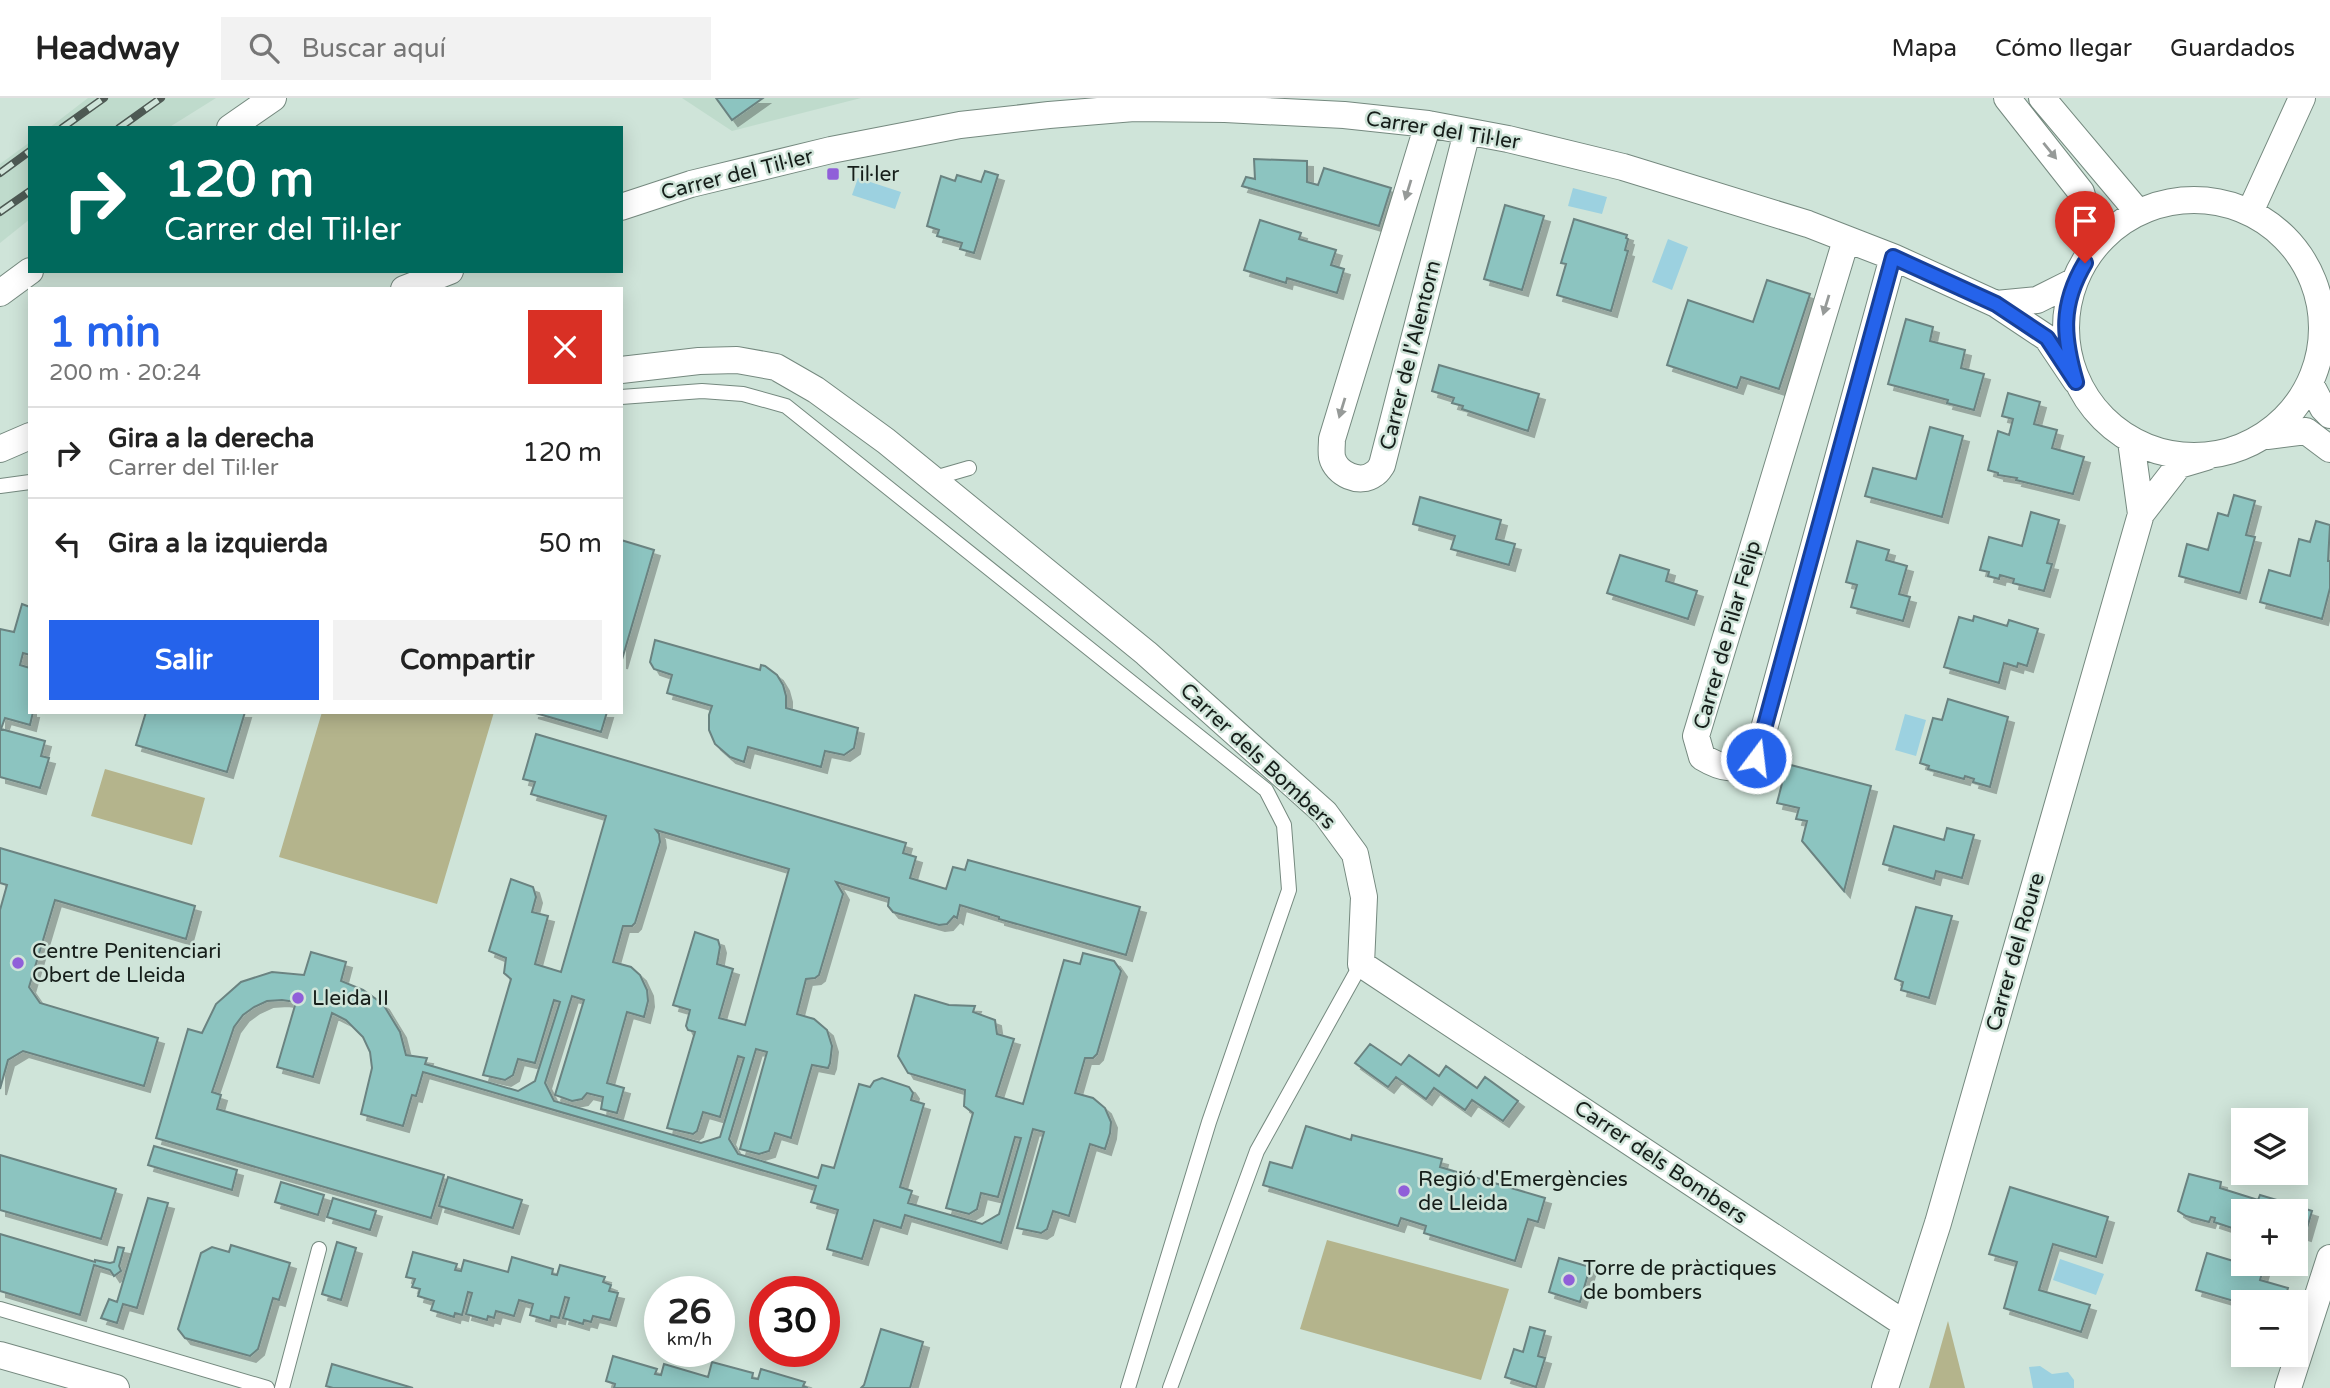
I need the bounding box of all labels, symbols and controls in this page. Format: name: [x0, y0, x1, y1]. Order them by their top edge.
search box: [221, 17, 711, 80]
text: Headway: [35, 29, 179, 68]
icon: search: [245, 29, 283, 67]
text: Buscar aquí: [301, 33, 446, 64]
text: Mapa: [1892, 34, 1957, 63]
text: Cómo llegar: [1995, 34, 2132, 63]
text: Guardados: [2170, 34, 2295, 63]
street label: Carrer del Til·ler: [1364, 106, 1522, 155]
one-way arrow: [2043, 142, 2058, 160]
street label: Carrer del Til·ler: [659, 144, 816, 205]
text: 120 m: [164, 151, 314, 210]
icon: right: [49, 154, 140, 245]
place label: Til·ler: [847, 162, 899, 187]
marker: Til·ler: [825, 166, 841, 182]
one-way arrow: [1402, 179, 1412, 200]
pin: [2055, 191, 2115, 263]
icon: arrive: [2066, 202, 2104, 240]
text: Carrer del Til·ler: [164, 211, 401, 249]
street label: Carrer de l'Alentorn: [1375, 258, 1446, 453]
one-way arrow: [1821, 295, 1831, 316]
text: 1 min: [49, 307, 161, 358]
button: close: [528, 310, 602, 384]
text: 200 m · 20:24: [49, 359, 201, 387]
one-way arrow: [1336, 397, 1346, 418]
text: Gira a la derecha: [108, 423, 314, 454]
icon: right: [49, 434, 87, 472]
text: 120 m: [522, 437, 602, 468]
text: Carrer del Til·ler: [108, 454, 279, 482]
icon: left: [49, 525, 87, 563]
text: Gira a la izquierda: [108, 528, 328, 559]
text: 50 m: [539, 528, 602, 559]
street label: Carrer de Pilar Felip: [1689, 538, 1766, 732]
button: Salir: [49, 620, 319, 700]
button: Compartir: [333, 620, 602, 700]
street label: Carrer dels Bombers: [1175, 678, 1340, 835]
position arrow: [1719, 721, 1793, 795]
street label: Carrer del Roure: [1981, 870, 2050, 1034]
place label: Centre Penitenciari Obert de Lleida: [32, 939, 222, 988]
marker: Centre Penitenciari Obert de Lleida: [10, 955, 26, 971]
place label: Lleida II: [312, 986, 389, 1011]
marker: Lleida II: [290, 990, 306, 1006]
street label: Carrer dels Bombers: [1569, 1095, 1752, 1230]
map controls: [2231, 1108, 2308, 1367]
button: layers: [2231, 1108, 2308, 1185]
place label: Regió d'Emergències de Lleida: [1418, 1167, 1628, 1216]
marker: Regió d'Emergències de Lleida: [1396, 1183, 1412, 1199]
button: +: [2231, 1199, 2308, 1276]
place label: Torre de pràctiques de bombers: [1583, 1256, 1776, 1305]
marker: Torre de pràctiques de bombers: [1561, 1272, 1577, 1288]
speed limit sign: 30: [749, 1276, 840, 1367]
button: −: [2231, 1290, 2308, 1367]
text: 26: [668, 1291, 711, 1333]
text: km/h: [667, 1328, 712, 1350]

